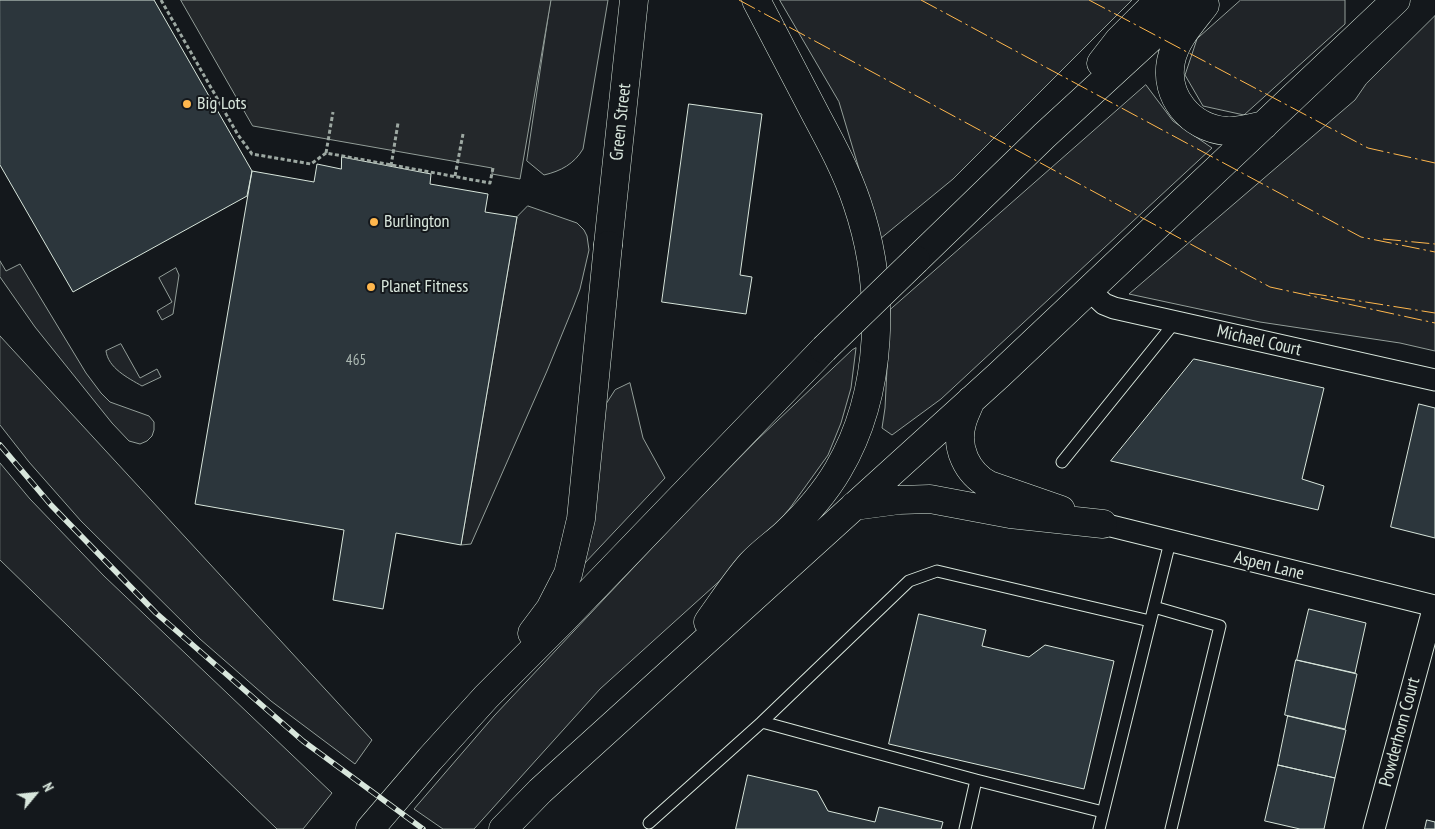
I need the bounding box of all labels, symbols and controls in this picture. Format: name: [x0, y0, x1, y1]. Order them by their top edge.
street label: Green Street: [606, 82, 636, 162]
place label: Big Lots: [197, 93, 246, 115]
marker: Big Lots: [181, 98, 193, 110]
place label: Burlington: [384, 211, 449, 233]
marker: Burlington: [368, 216, 380, 228]
place label: Planet Fitness: [381, 276, 468, 298]
marker: Planet Fitness: [365, 281, 377, 293]
street label: Michael Court: [1215, 321, 1303, 361]
house number: 465: [346, 352, 366, 370]
street label: Aspen Lane: [1232, 547, 1306, 585]
street label: Powderhorn Court: [1375, 675, 1425, 789]
north arrow: [10, 769, 60, 819]
text: N: [39, 779, 58, 795]

